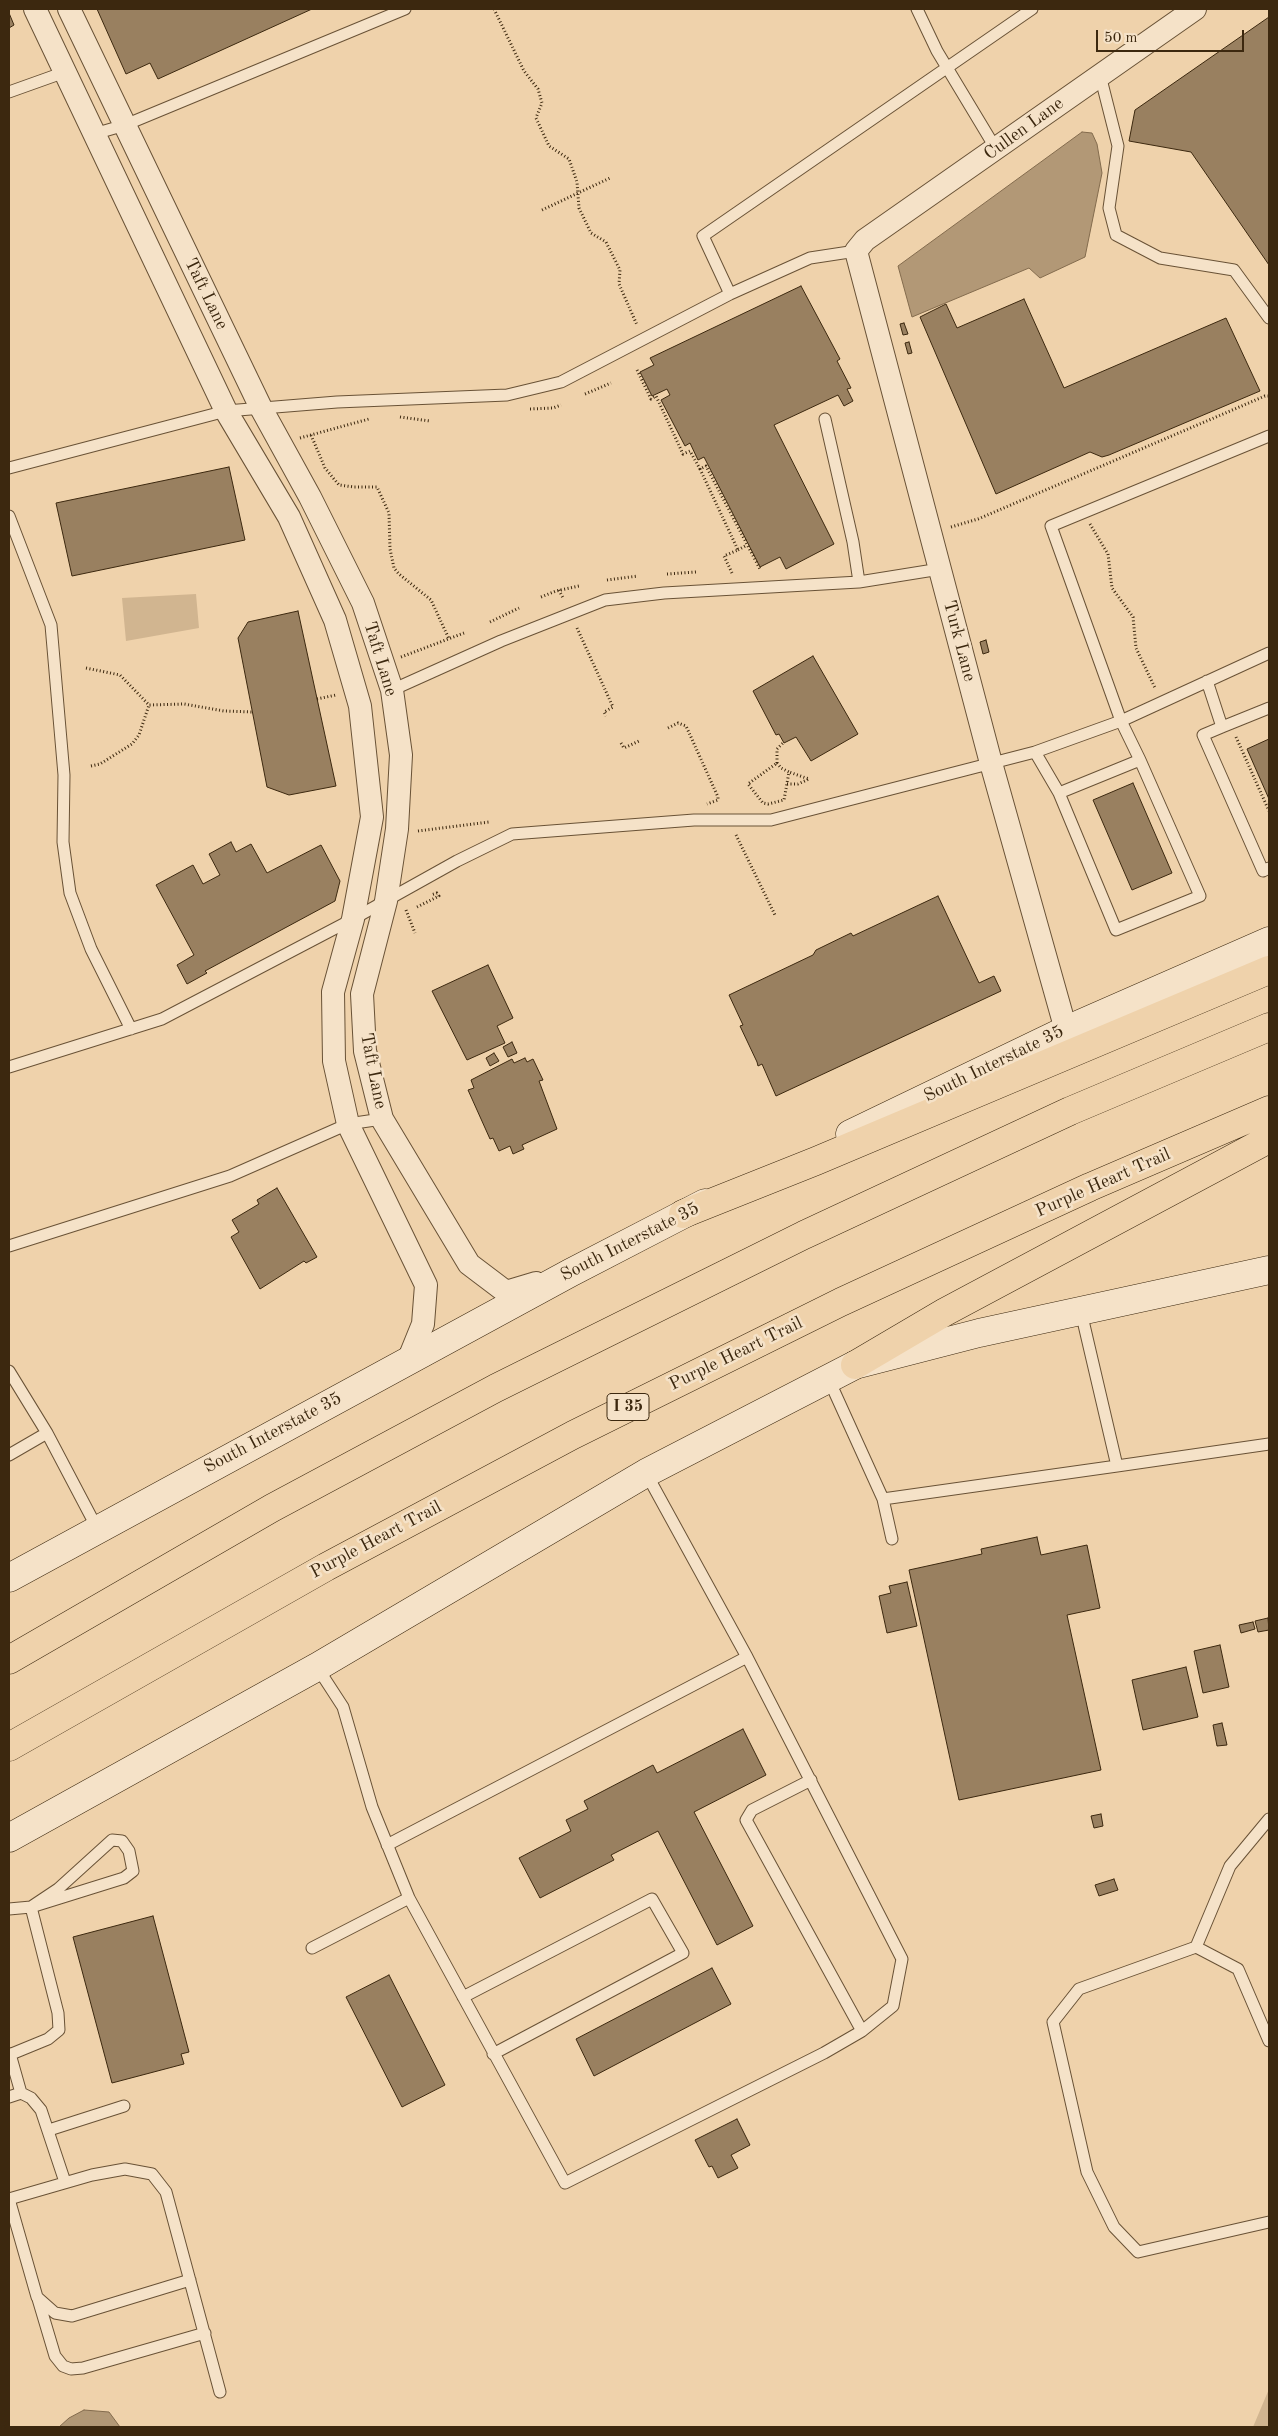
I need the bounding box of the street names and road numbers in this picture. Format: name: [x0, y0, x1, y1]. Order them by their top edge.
street label: Cullen Lane: [980, 93, 1068, 165]
street label: Taft Lane: [179, 255, 233, 333]
street label: Turk Lane: [938, 598, 980, 684]
street label: Taft Lane: [358, 619, 402, 699]
street label: South Interstate 35: [920, 1021, 1068, 1107]
street label: Taft Lane: [355, 1031, 391, 1111]
street label: Purple Heart Trail: [1032, 1144, 1174, 1222]
street label: South Interstate 35: [557, 1198, 703, 1286]
street label: Purple Heart Trail: [666, 1312, 806, 1396]
street label: South Interstate 35: [200, 1388, 346, 1478]
road number: I 35: [607, 1394, 649, 1420]
street label: Purple Heart Trail: [307, 1496, 445, 1584]

